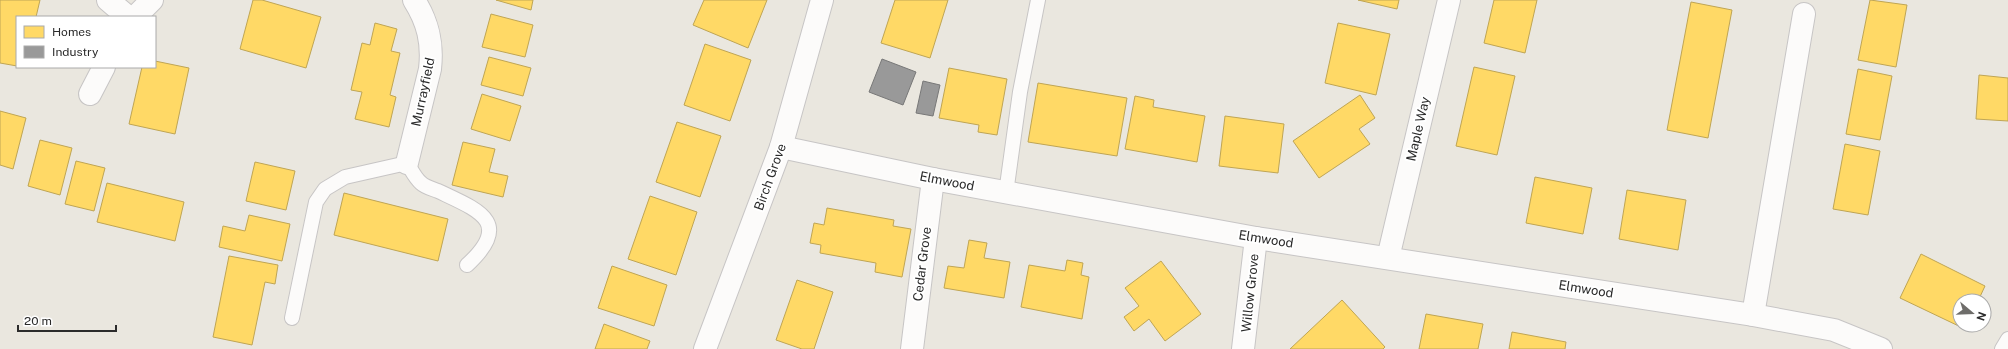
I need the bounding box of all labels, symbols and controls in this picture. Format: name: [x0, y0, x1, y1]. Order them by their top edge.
legend: [16, 16, 156, 68]
text: Homes: [52, 25, 91, 39]
text: Industry: [52, 45, 99, 59]
street label: Murrayfield: [408, 56, 438, 128]
street label: Maple Way: [1403, 95, 1433, 163]
street label: Birch Grove: [751, 141, 789, 213]
street label: Elmwood: [918, 168, 976, 194]
street label: Cedar Grove: [910, 226, 934, 302]
street label: Elmwood: [1238, 227, 1294, 251]
street label: Willow Grove: [1238, 253, 1262, 333]
street label: Elmwood: [1558, 277, 1614, 301]
north arrow: [1952, 293, 1992, 333]
scale bar: [18, 307, 116, 333]
text: N: [1974, 310, 1989, 322]
text: 20 m: [24, 314, 52, 328]

